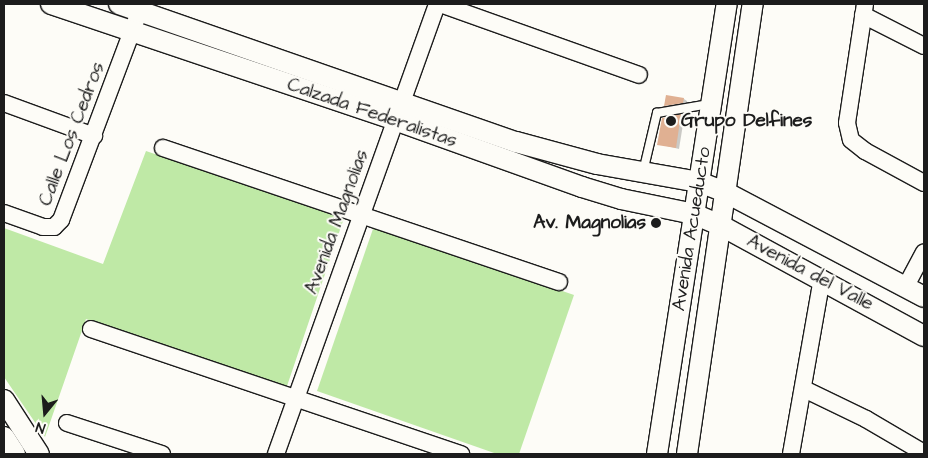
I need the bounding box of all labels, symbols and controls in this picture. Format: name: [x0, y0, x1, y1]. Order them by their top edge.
street label: Calle Los Cedros: [34, 59, 110, 209]
street label: Calzada Federalistas: [284, 73, 460, 153]
place label: Grupo Delfines: [681, 110, 812, 132]
marker: Grupo Delfines: [665, 115, 677, 127]
street label: Avenida Acueducto: [668, 145, 716, 313]
street label: Avenida Magnolias: [300, 147, 374, 297]
place label: Av. Magnolias: [533, 212, 646, 234]
marker: Av. Magnolias: [650, 217, 662, 229]
street label: Avenida del Valle: [743, 230, 877, 316]
north arrow: [20, 388, 70, 438]
text: N: [33, 416, 48, 438]

